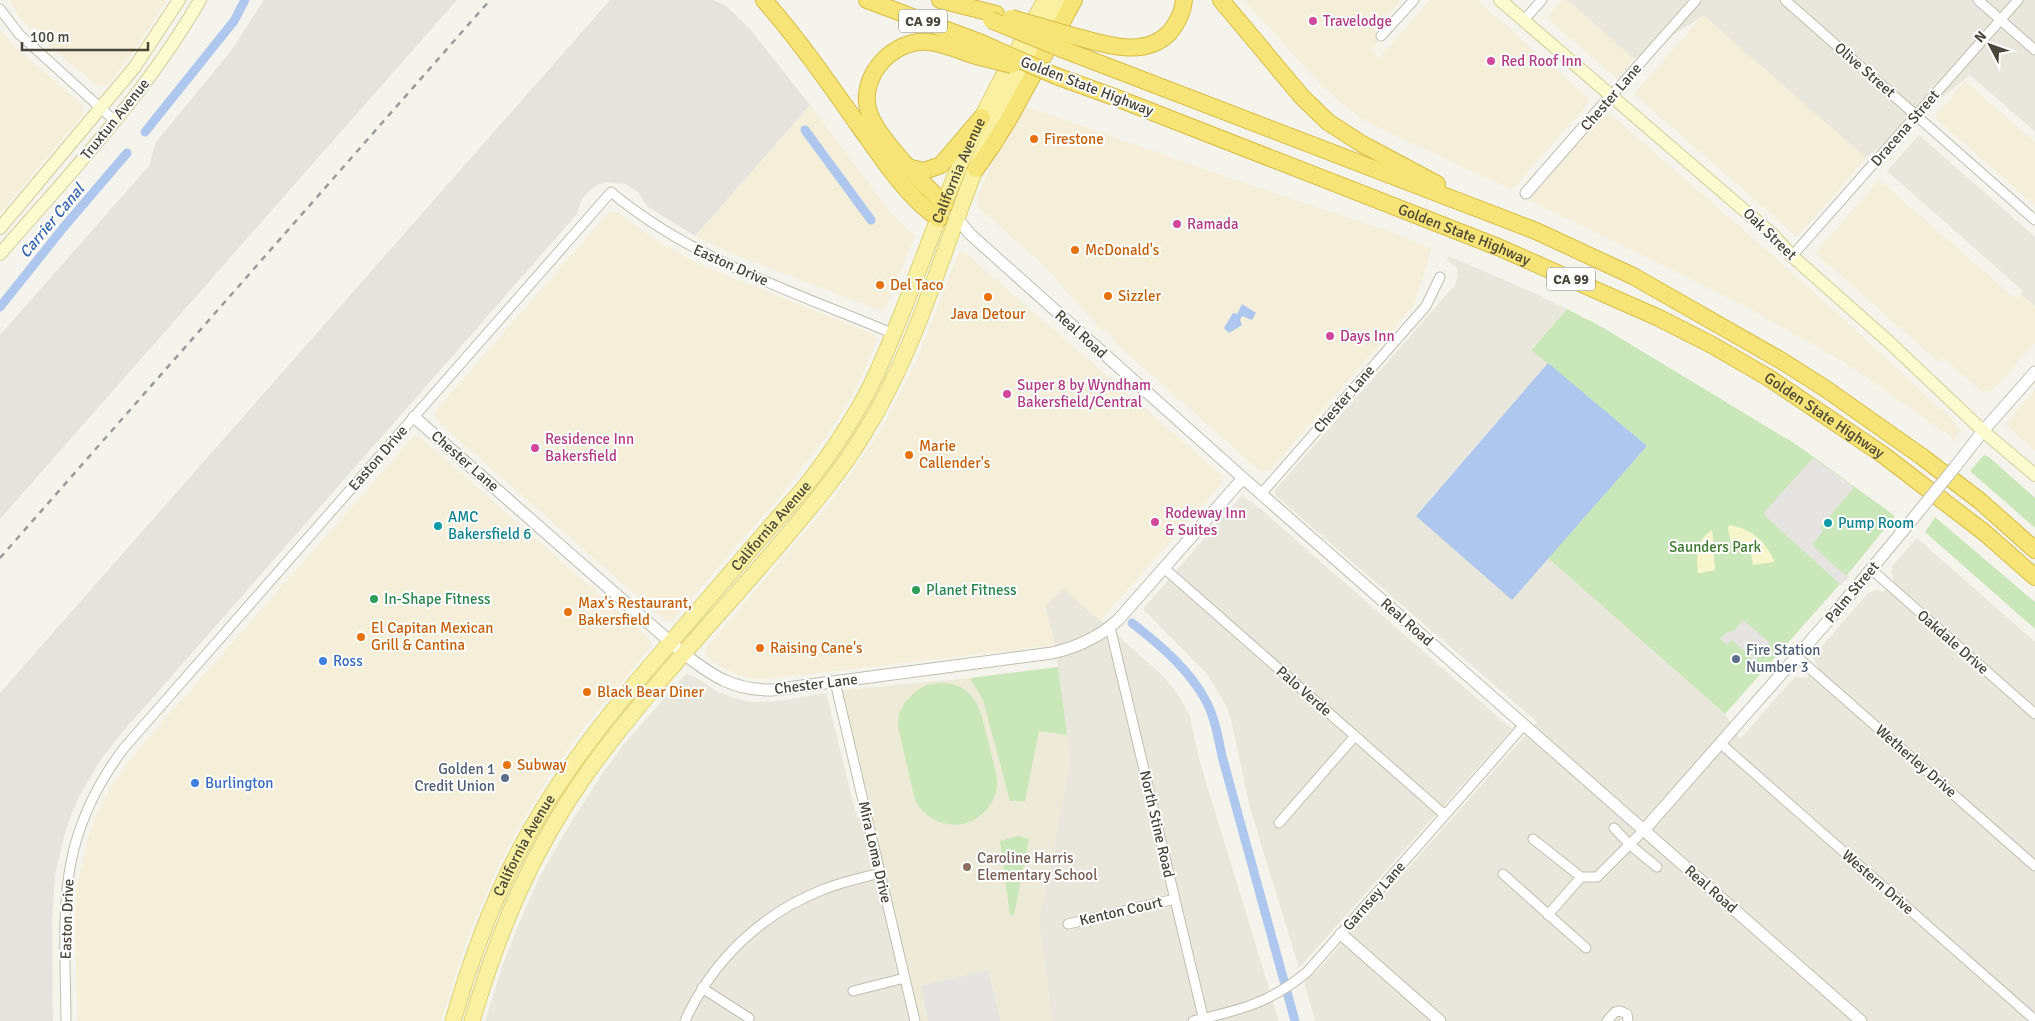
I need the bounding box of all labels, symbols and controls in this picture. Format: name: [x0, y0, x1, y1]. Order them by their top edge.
road number: CA 99: [899, 10, 947, 32]
place label: Travelodge: [1323, 12, 1392, 30]
marker: Travelodge: [1307, 15, 1319, 27]
scale bar: [22, 20, 149, 52]
north arrow: [1965, 20, 2015, 70]
text: 100 m: [30, 28, 70, 46]
text: N: [1971, 28, 1990, 46]
street label: Olive Street: [1831, 39, 1899, 101]
street label: Golden State Highway: [1018, 52, 1156, 120]
place label: Red Roof Inn: [1501, 52, 1582, 70]
marker: Red Roof Inn: [1485, 55, 1497, 67]
street label: Chester Lane: [1577, 60, 1645, 134]
street label: Truxtun Avenue: [77, 75, 153, 163]
street label: Dracena Street: [1867, 86, 1943, 170]
street label: California Avenue: [928, 115, 989, 226]
place label: Firestone: [1044, 130, 1104, 148]
marker: Firestone: [1028, 133, 1040, 145]
water label: Carrier Canal: [15, 179, 90, 262]
street label: Golden State Highway: [1396, 200, 1533, 269]
street label: Oak Street: [1740, 204, 1800, 264]
place label: Ramada: [1187, 215, 1239, 233]
marker: Ramada: [1171, 218, 1183, 230]
street label: Easton Drive: [691, 240, 771, 290]
place label: McDonald's: [1085, 241, 1160, 259]
marker: McDonald's: [1069, 244, 1081, 256]
road number: CA 99: [1547, 268, 1595, 290]
place label: Del Taco: [890, 276, 944, 294]
marker: Del Taco: [874, 279, 886, 291]
place label: Sizzler: [1118, 287, 1162, 305]
marker: Sizzler: [1102, 290, 1114, 302]
marker: Java Detour: [982, 291, 994, 303]
place label: Java Detour: [950, 305, 1026, 323]
street label: Real Road: [1051, 306, 1111, 362]
place label: Days Inn: [1340, 327, 1395, 345]
marker: Days Inn: [1324, 330, 1336, 342]
street label: Chester Lane: [1310, 362, 1378, 436]
street label: Golden State Highway: [1761, 368, 1888, 462]
place label: Super 8 by Wyndham Bakersfield/Central: [1017, 376, 1151, 411]
marker: Super 8 by Wyndham Bakersfield/Central: [1001, 388, 1013, 400]
street label: Easton Drive: [345, 422, 411, 494]
street label: Chester Lane: [428, 427, 502, 495]
place label: Residence Inn Bakersfield: [545, 430, 634, 465]
place label: Marie Callender's: [919, 437, 991, 472]
marker: Residence Inn Bakersfield: [529, 442, 541, 454]
marker: Marie Callender's: [903, 449, 915, 461]
street label: California Avenue: [727, 477, 815, 575]
place label: Rodeway Inn & Suites: [1165, 504, 1246, 539]
place label: AMC Bakersfield 6: [448, 508, 531, 543]
place label: Pump Room: [1838, 514, 1914, 532]
marker: Rodeway Inn & Suites: [1149, 516, 1161, 528]
marker: Pump Room: [1822, 517, 1834, 529]
marker: AMC Bakersfield 6: [432, 520, 444, 532]
park label: Saunders Park: [1669, 538, 1761, 556]
street label: Palm Street: [1821, 558, 1883, 626]
place label: Planet Fitness: [926, 581, 1017, 599]
marker: Planet Fitness: [910, 584, 922, 596]
place label: In-Shape Fitness: [384, 590, 491, 608]
marker: In-Shape Fitness: [368, 593, 380, 605]
place label: Max's Restaurant, Bakersfield: [578, 594, 692, 629]
street label: Real Road: [1377, 594, 1437, 650]
marker: Max's Restaurant, Bakersfield: [562, 606, 574, 618]
street label: Oakdale Drive: [1914, 606, 1992, 678]
place label: El Capitan Mexican Grill & Cantina: [371, 619, 494, 654]
marker: El Capitan Mexican Grill & Cantina: [355, 631, 367, 643]
place label: Raising Cane's: [770, 639, 863, 657]
place label: Fire Station Number 3: [1746, 641, 1820, 676]
marker: Raising Cane's: [754, 642, 766, 654]
place label: Ross: [333, 652, 363, 670]
marker: Fire Station Number 3: [1730, 653, 1742, 665]
marker: Ross: [317, 655, 329, 667]
street label: Palo Verde: [1273, 662, 1335, 720]
street label: Chester Lane: [773, 670, 859, 698]
place label: Black Bear Diner: [597, 683, 704, 701]
marker: Black Bear Diner: [581, 686, 593, 698]
street label: Wetherley Drive: [1872, 721, 1960, 801]
place label: Subway: [517, 756, 567, 774]
marker: Subway: [501, 759, 513, 771]
place label: Golden 1 Credit Union: [414, 760, 495, 795]
street label: North Stine Road: [1136, 769, 1178, 879]
marker: Golden 1 Credit Union: [499, 772, 511, 784]
place label: Burlington: [205, 774, 273, 792]
marker: Burlington: [189, 777, 201, 789]
street label: California Avenue: [489, 791, 559, 899]
street label: Mira Loma Drive: [855, 799, 895, 905]
street label: Western Drive: [1838, 846, 1918, 918]
place label: Caroline Harris Elementary School: [977, 849, 1098, 884]
street label: Garnsey Lane: [1339, 858, 1409, 934]
marker: Caroline Harris Elementary School: [961, 861, 973, 873]
street label: Real Road: [1681, 861, 1741, 917]
street label: Easton Drive: [57, 878, 77, 960]
street label: Kenton Court: [1078, 893, 1164, 929]

